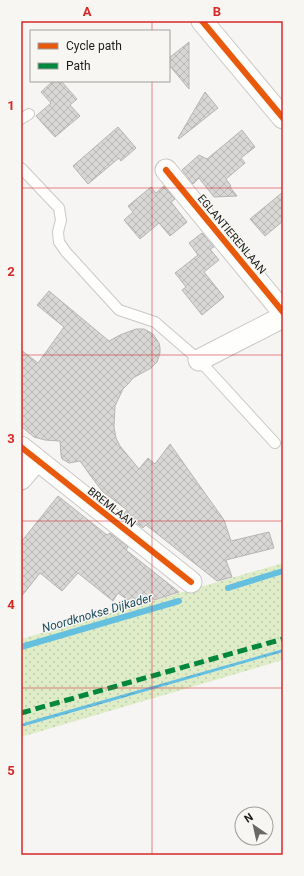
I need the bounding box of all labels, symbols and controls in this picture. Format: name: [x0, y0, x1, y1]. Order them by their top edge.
text: A: [83, 4, 92, 19]
text: B: [213, 4, 221, 19]
legend: [30, 30, 170, 82]
text: Cycle path: [66, 39, 122, 53]
text: Path: [66, 59, 91, 73]
text: 1: [7, 98, 15, 113]
street label: EGLANTIERENLAAN: [195, 192, 269, 277]
text: 2: [7, 264, 15, 279]
text: 3: [7, 431, 15, 446]
street label: BREMLAAN: [85, 485, 138, 530]
water label: Noordknokse Dijkader: [40, 590, 155, 635]
text: 4: [7, 597, 15, 612]
text: 5: [7, 763, 15, 778]
north arrow: [234, 806, 274, 846]
text: N: [242, 810, 256, 826]

